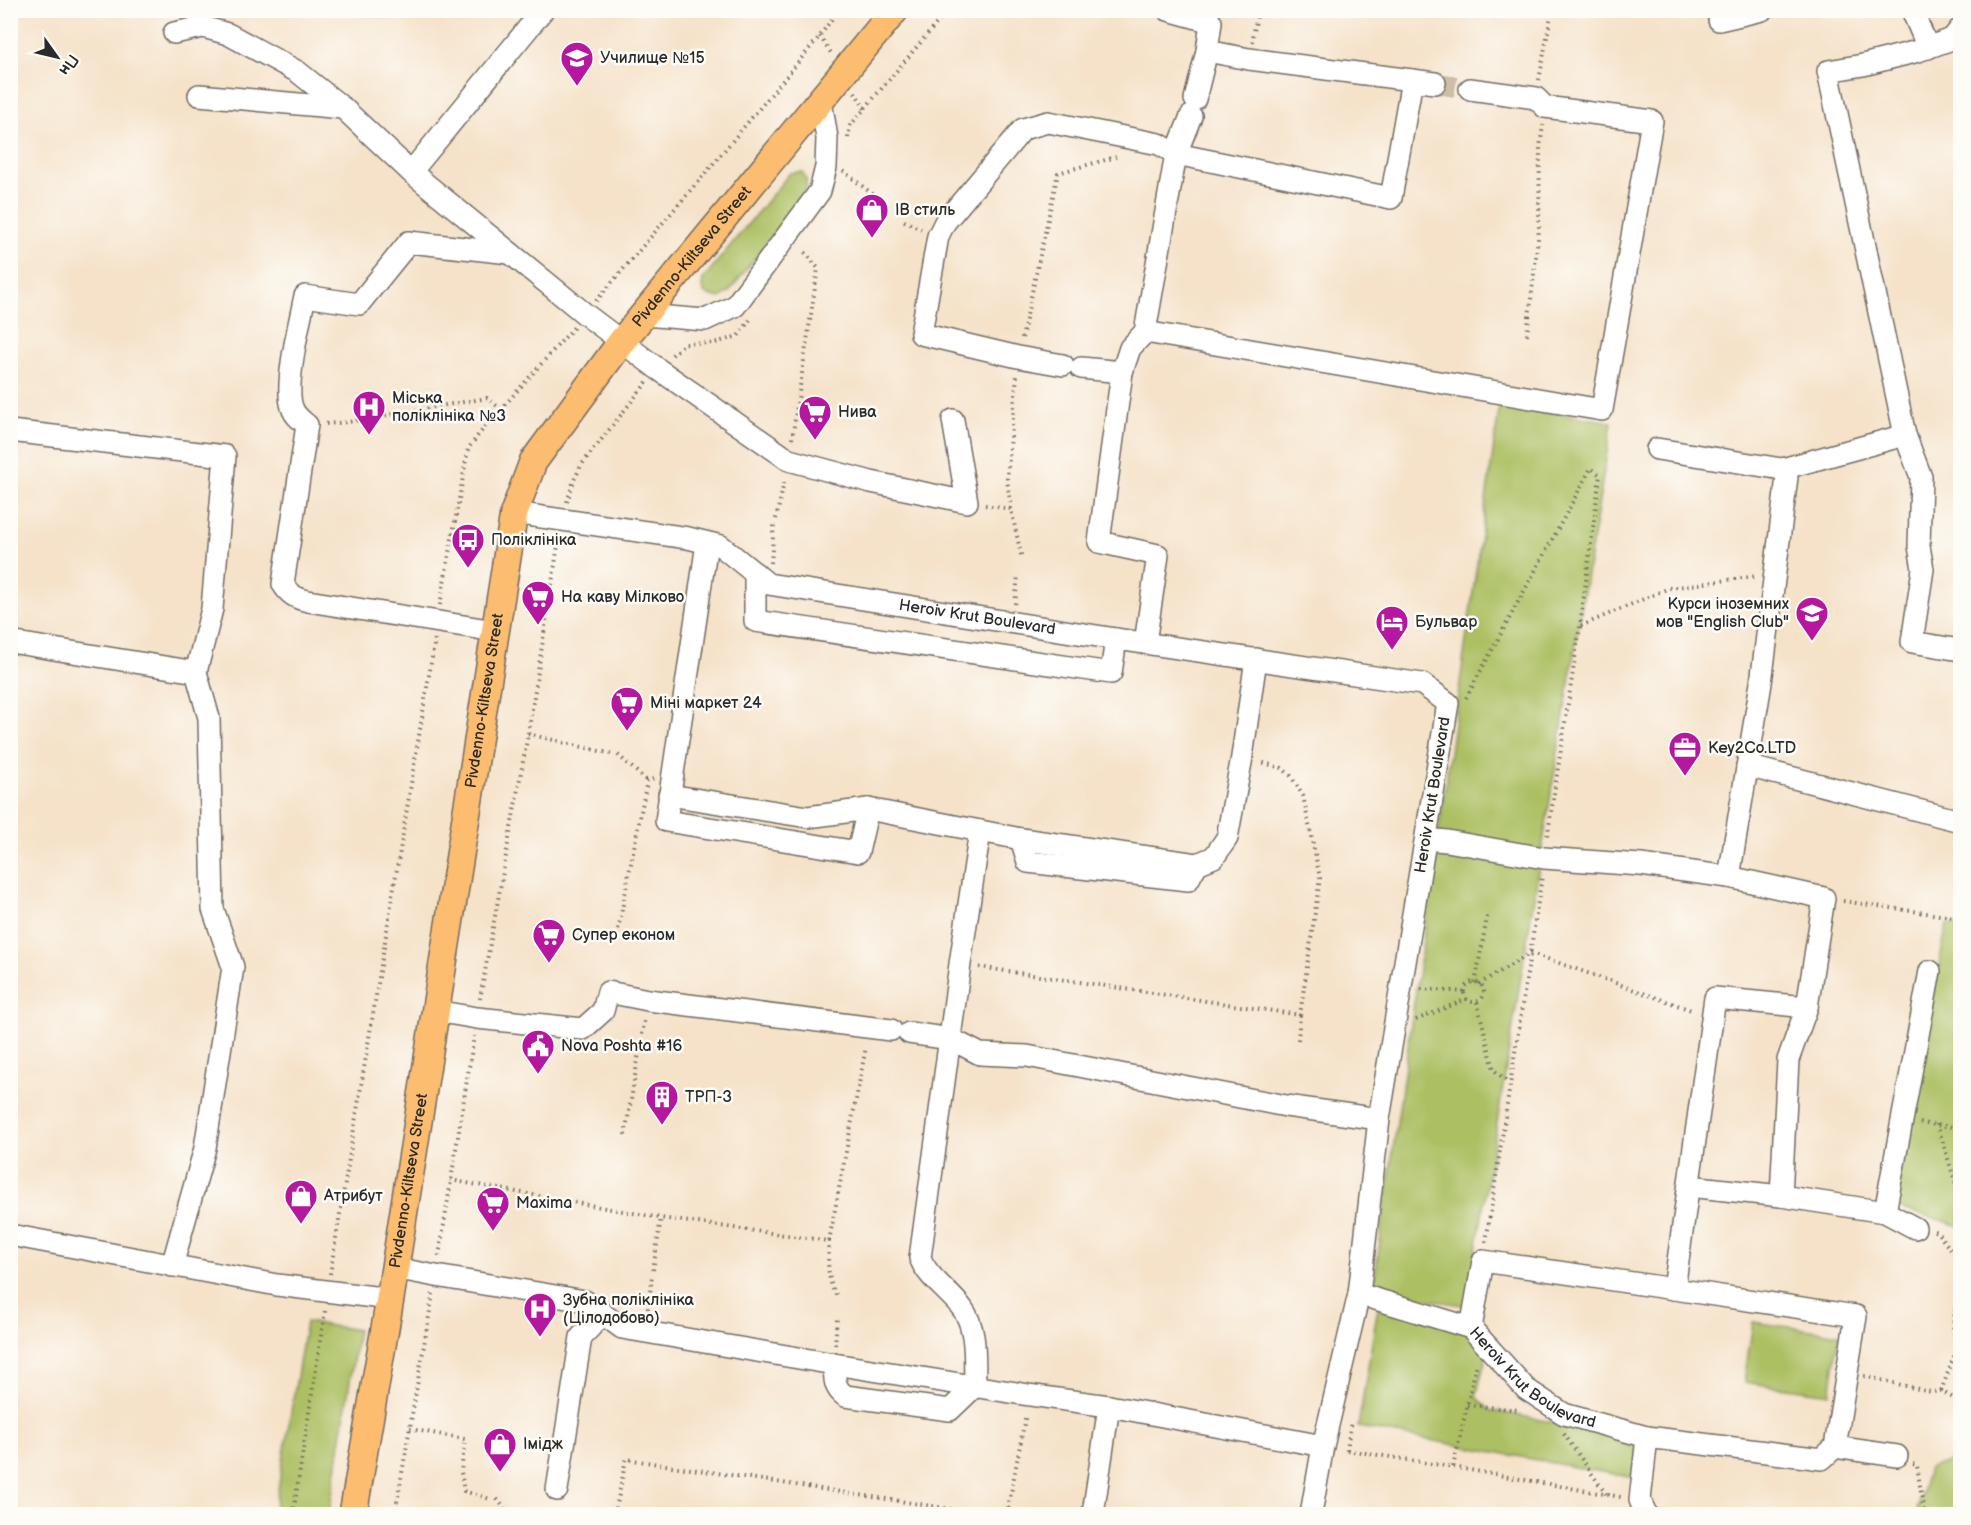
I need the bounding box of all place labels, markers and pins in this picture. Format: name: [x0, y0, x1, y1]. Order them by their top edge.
school or university icon: Училище №15: [559, 40, 595, 87]
place label: Училище №15: [600, 49, 705, 68]
shop icon: ІВ стиль: [854, 192, 890, 239]
place label: ІВ стиль: [895, 201, 955, 220]
hospital icon: Міська поліклініка №3: [351, 389, 387, 436]
place label: Міська поліклініка №3: [392, 389, 506, 426]
supermarket icon: Нива: [797, 394, 833, 441]
place label: Нива: [838, 403, 877, 422]
bus stop icon: Поліклініка: [450, 522, 486, 569]
place label: Поліклініка: [491, 531, 577, 550]
supermarket icon: На каву Мілково: [520, 579, 556, 626]
place label: На каву Мілково: [561, 588, 684, 607]
place label: Курси іноземних мов "English Club": [1656, 595, 1789, 632]
school or university icon: Курси іноземних мов "English Club": [1794, 595, 1830, 642]
hotel icon: Бульвар: [1374, 604, 1410, 651]
place label: Бульвар: [1415, 613, 1477, 632]
supermarket icon: Міні маркет 24: [609, 685, 645, 732]
place label: Міні маркет 24: [650, 694, 762, 713]
office icon: Key2Co.LTD: [1667, 730, 1703, 777]
place label: Key2Co.LTD: [1708, 739, 1796, 758]
supermarket icon: Супер економ: [531, 917, 567, 964]
place label: Супер економ: [572, 926, 675, 945]
public building icon: Nova Poshta #16: [520, 1028, 556, 1075]
place label: Nova Poshta #16: [561, 1037, 682, 1056]
building icon: ТРП-3: [644, 1079, 680, 1126]
place label: ТРП-3: [685, 1088, 732, 1107]
shop icon: Атрибут: [283, 1178, 319, 1225]
supermarket icon: Maxima: [475, 1185, 511, 1232]
place label: Атрибут: [323, 1187, 383, 1206]
place label: Maxima: [516, 1194, 572, 1213]
hospital icon: Зубна поліклініка (Цілодобово): [522, 1291, 558, 1338]
place label: Зубна поліклініка (Цілодобово): [563, 1291, 695, 1328]
shop icon: Імідж: [482, 1426, 518, 1473]
place label: Імідж: [523, 1435, 564, 1454]

